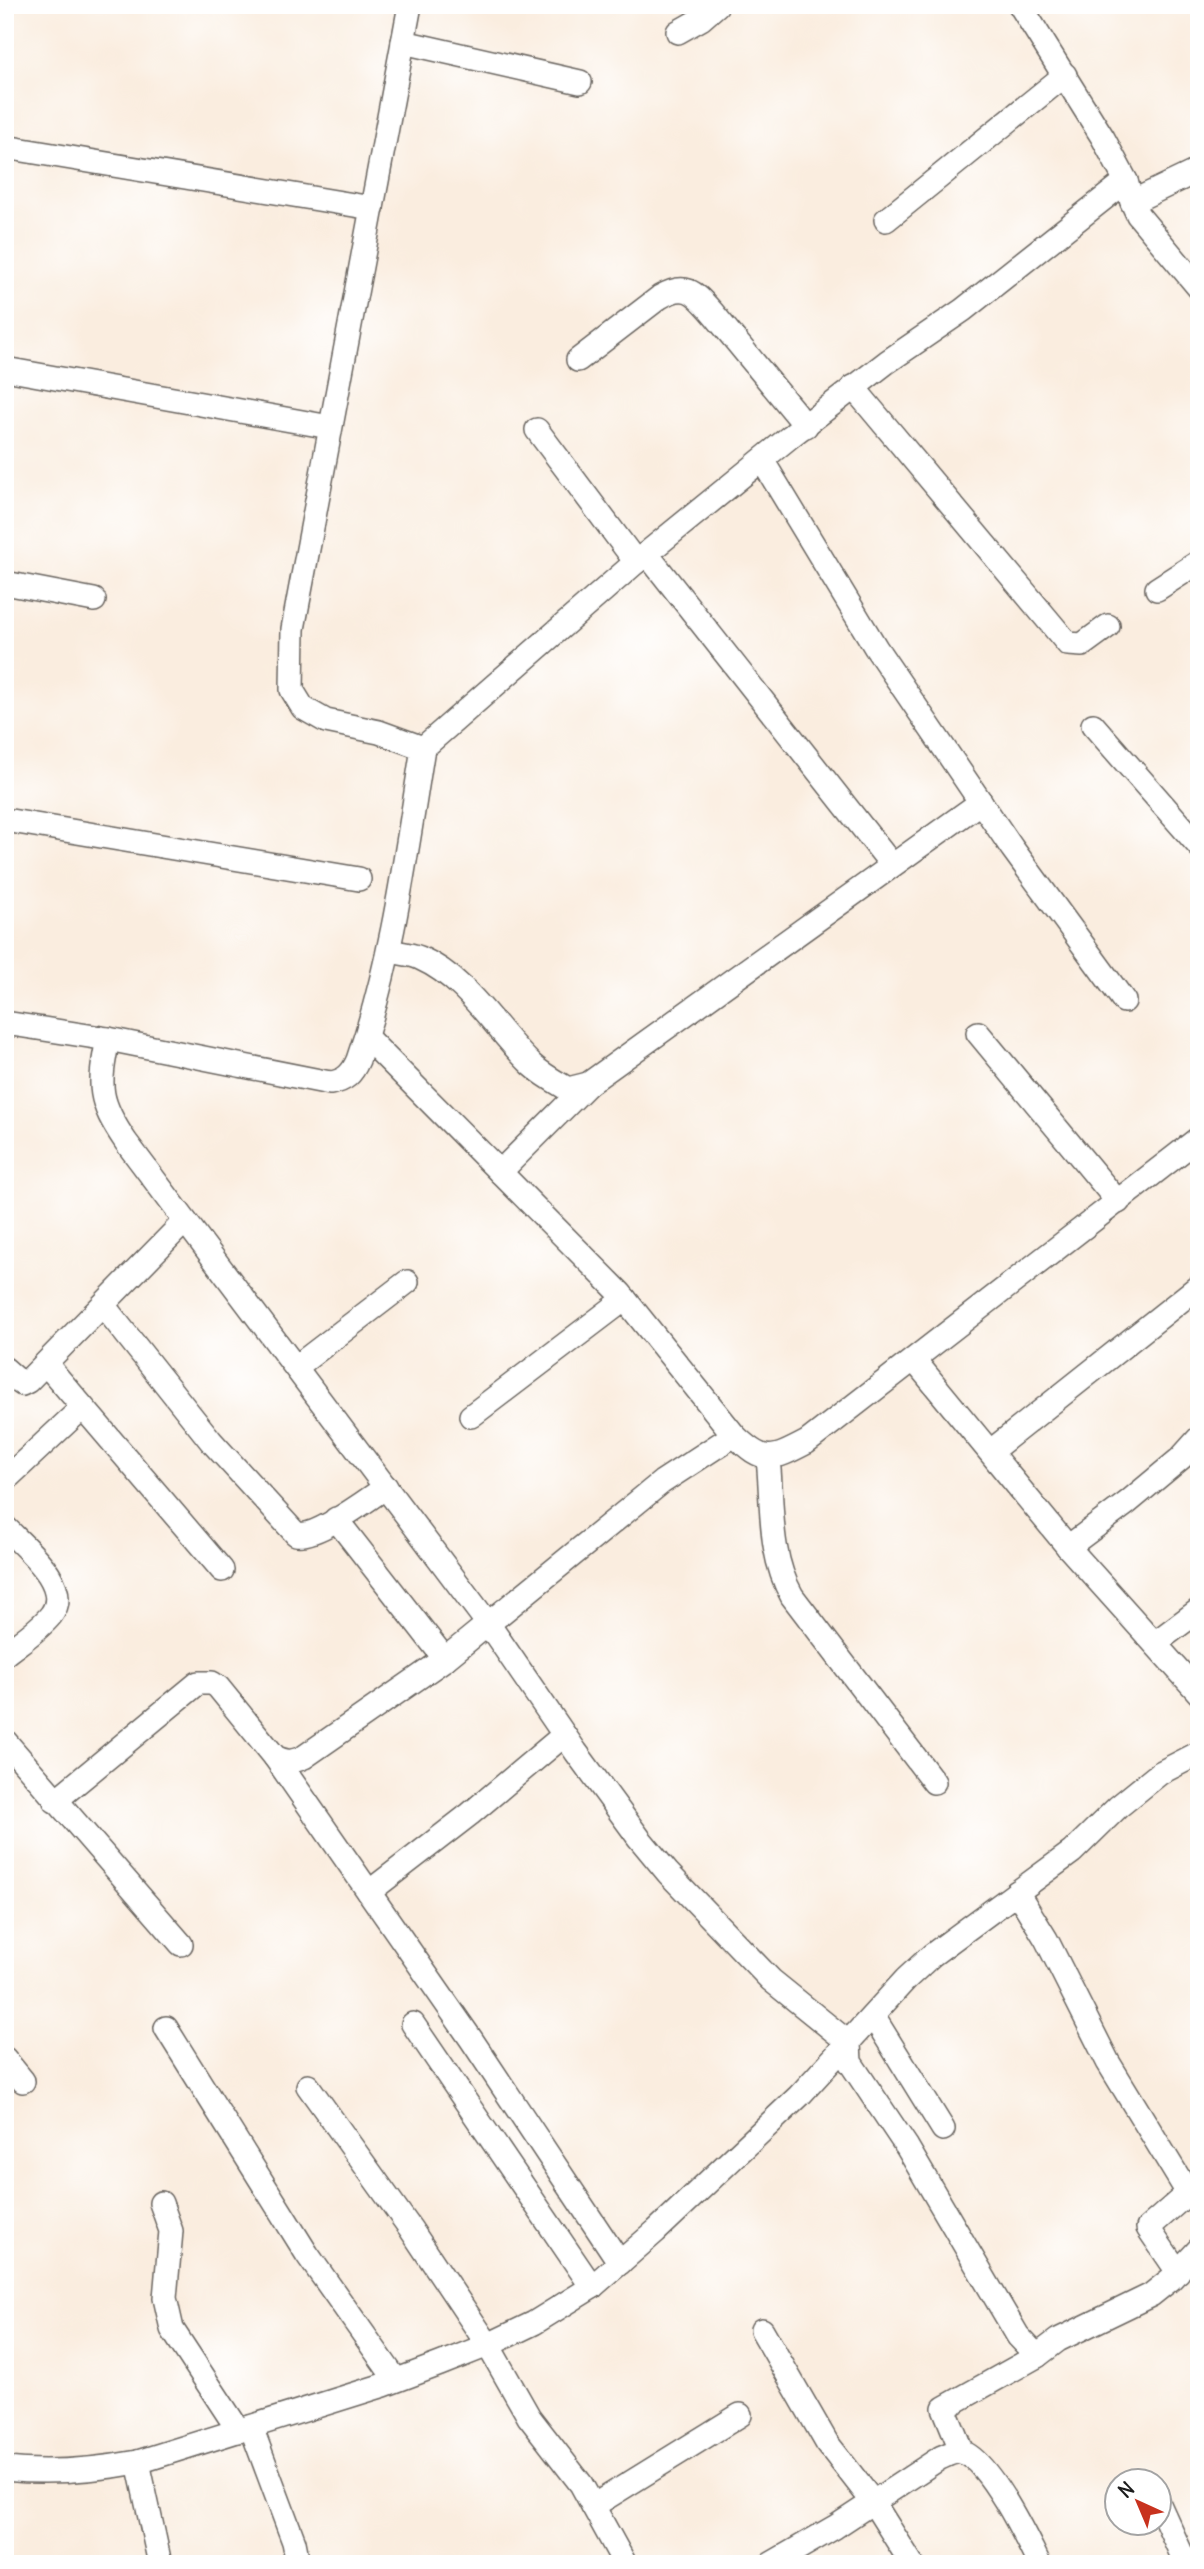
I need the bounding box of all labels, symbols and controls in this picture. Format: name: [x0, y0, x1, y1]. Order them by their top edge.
north arrow: [1102, 2468, 1172, 2538]
text: N: [1113, 2477, 1139, 2503]

